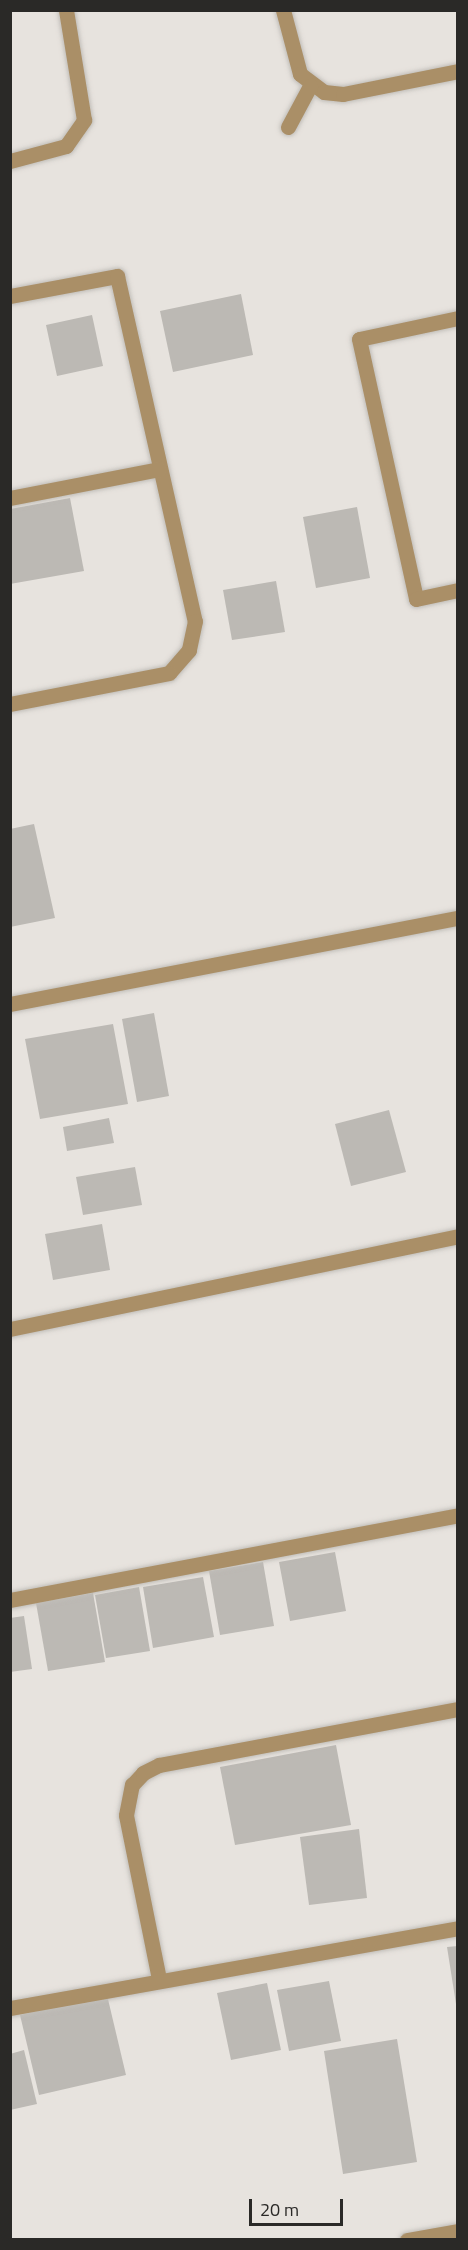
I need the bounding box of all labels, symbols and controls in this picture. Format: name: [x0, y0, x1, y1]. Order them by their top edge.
scale bar: [252, 2187, 346, 2225]
text: 20 m: [260, 2196, 299, 2223]

